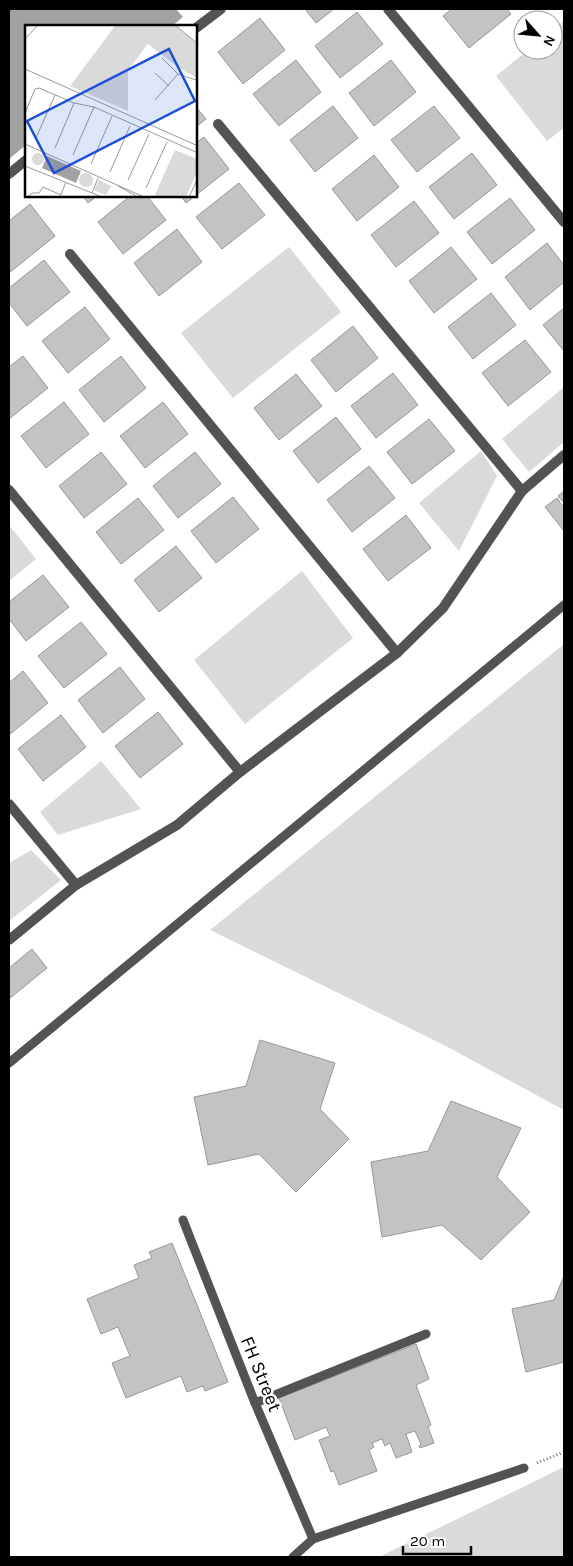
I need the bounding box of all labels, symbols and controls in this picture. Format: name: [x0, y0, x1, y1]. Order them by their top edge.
north arrow: [513, 10, 563, 60]
inset map: [25, 25, 198, 198]
text: N: [539, 32, 559, 49]
street label: FH Street: [236, 1333, 286, 1415]
scale bar: [403, 1524, 470, 1556]
text: 20 m: [410, 1532, 445, 1550]

